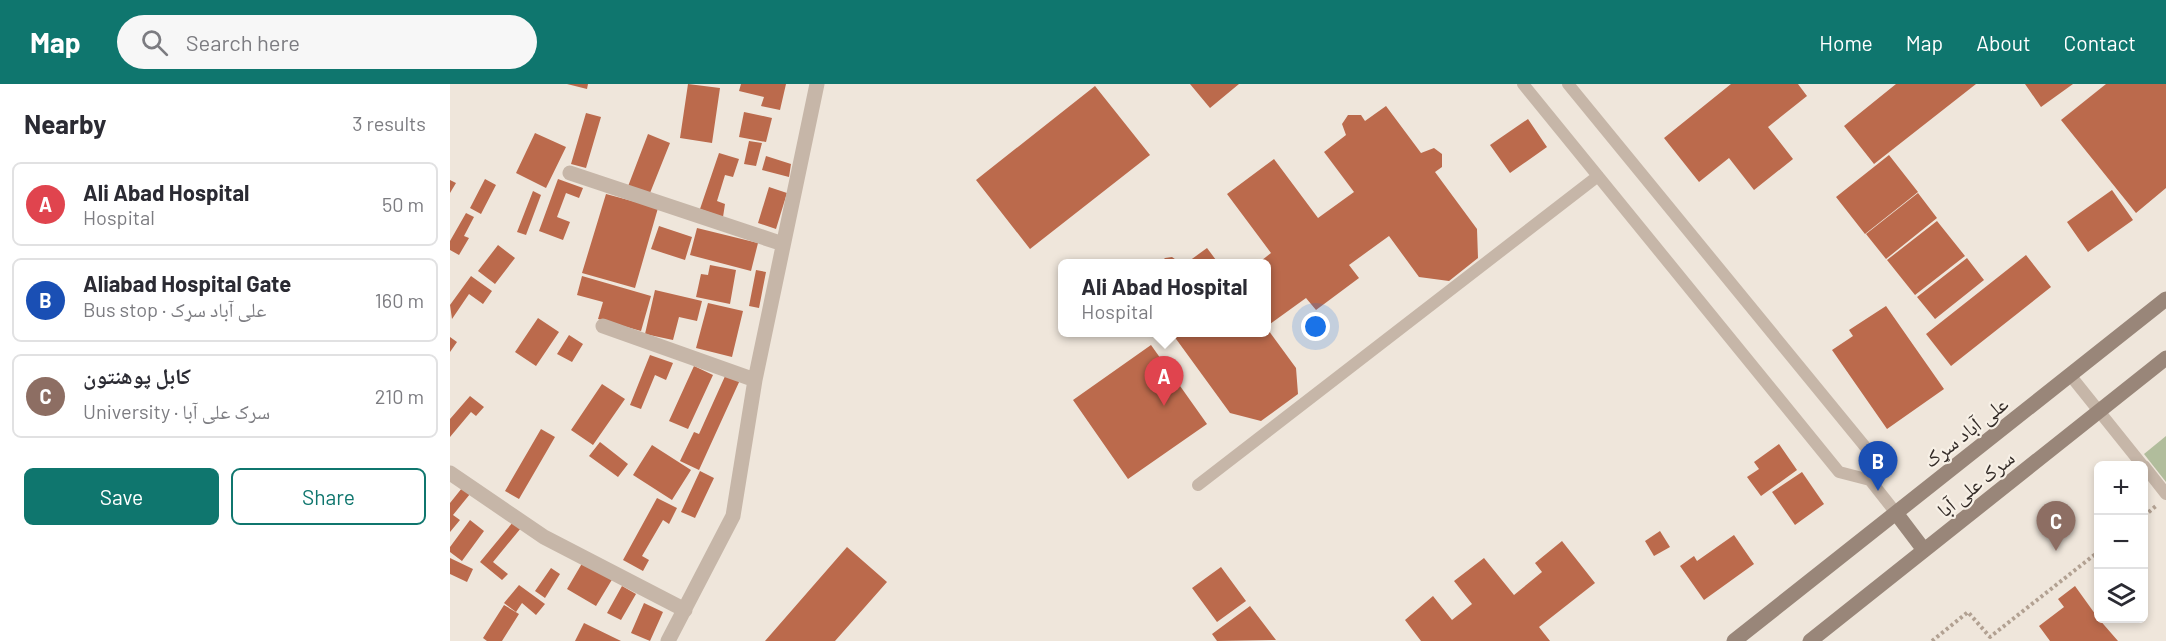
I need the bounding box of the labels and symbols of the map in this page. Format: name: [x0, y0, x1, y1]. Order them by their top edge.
your location: [1301, 312, 1330, 341]
pin: A: [1144, 356, 1184, 406]
street label: علی آباد سړک: [1918, 390, 2014, 474]
pin: B: [1858, 442, 1898, 491]
street label: سرک علی آبا: [1931, 444, 2020, 523]
pin: C: [2036, 502, 2076, 551]

